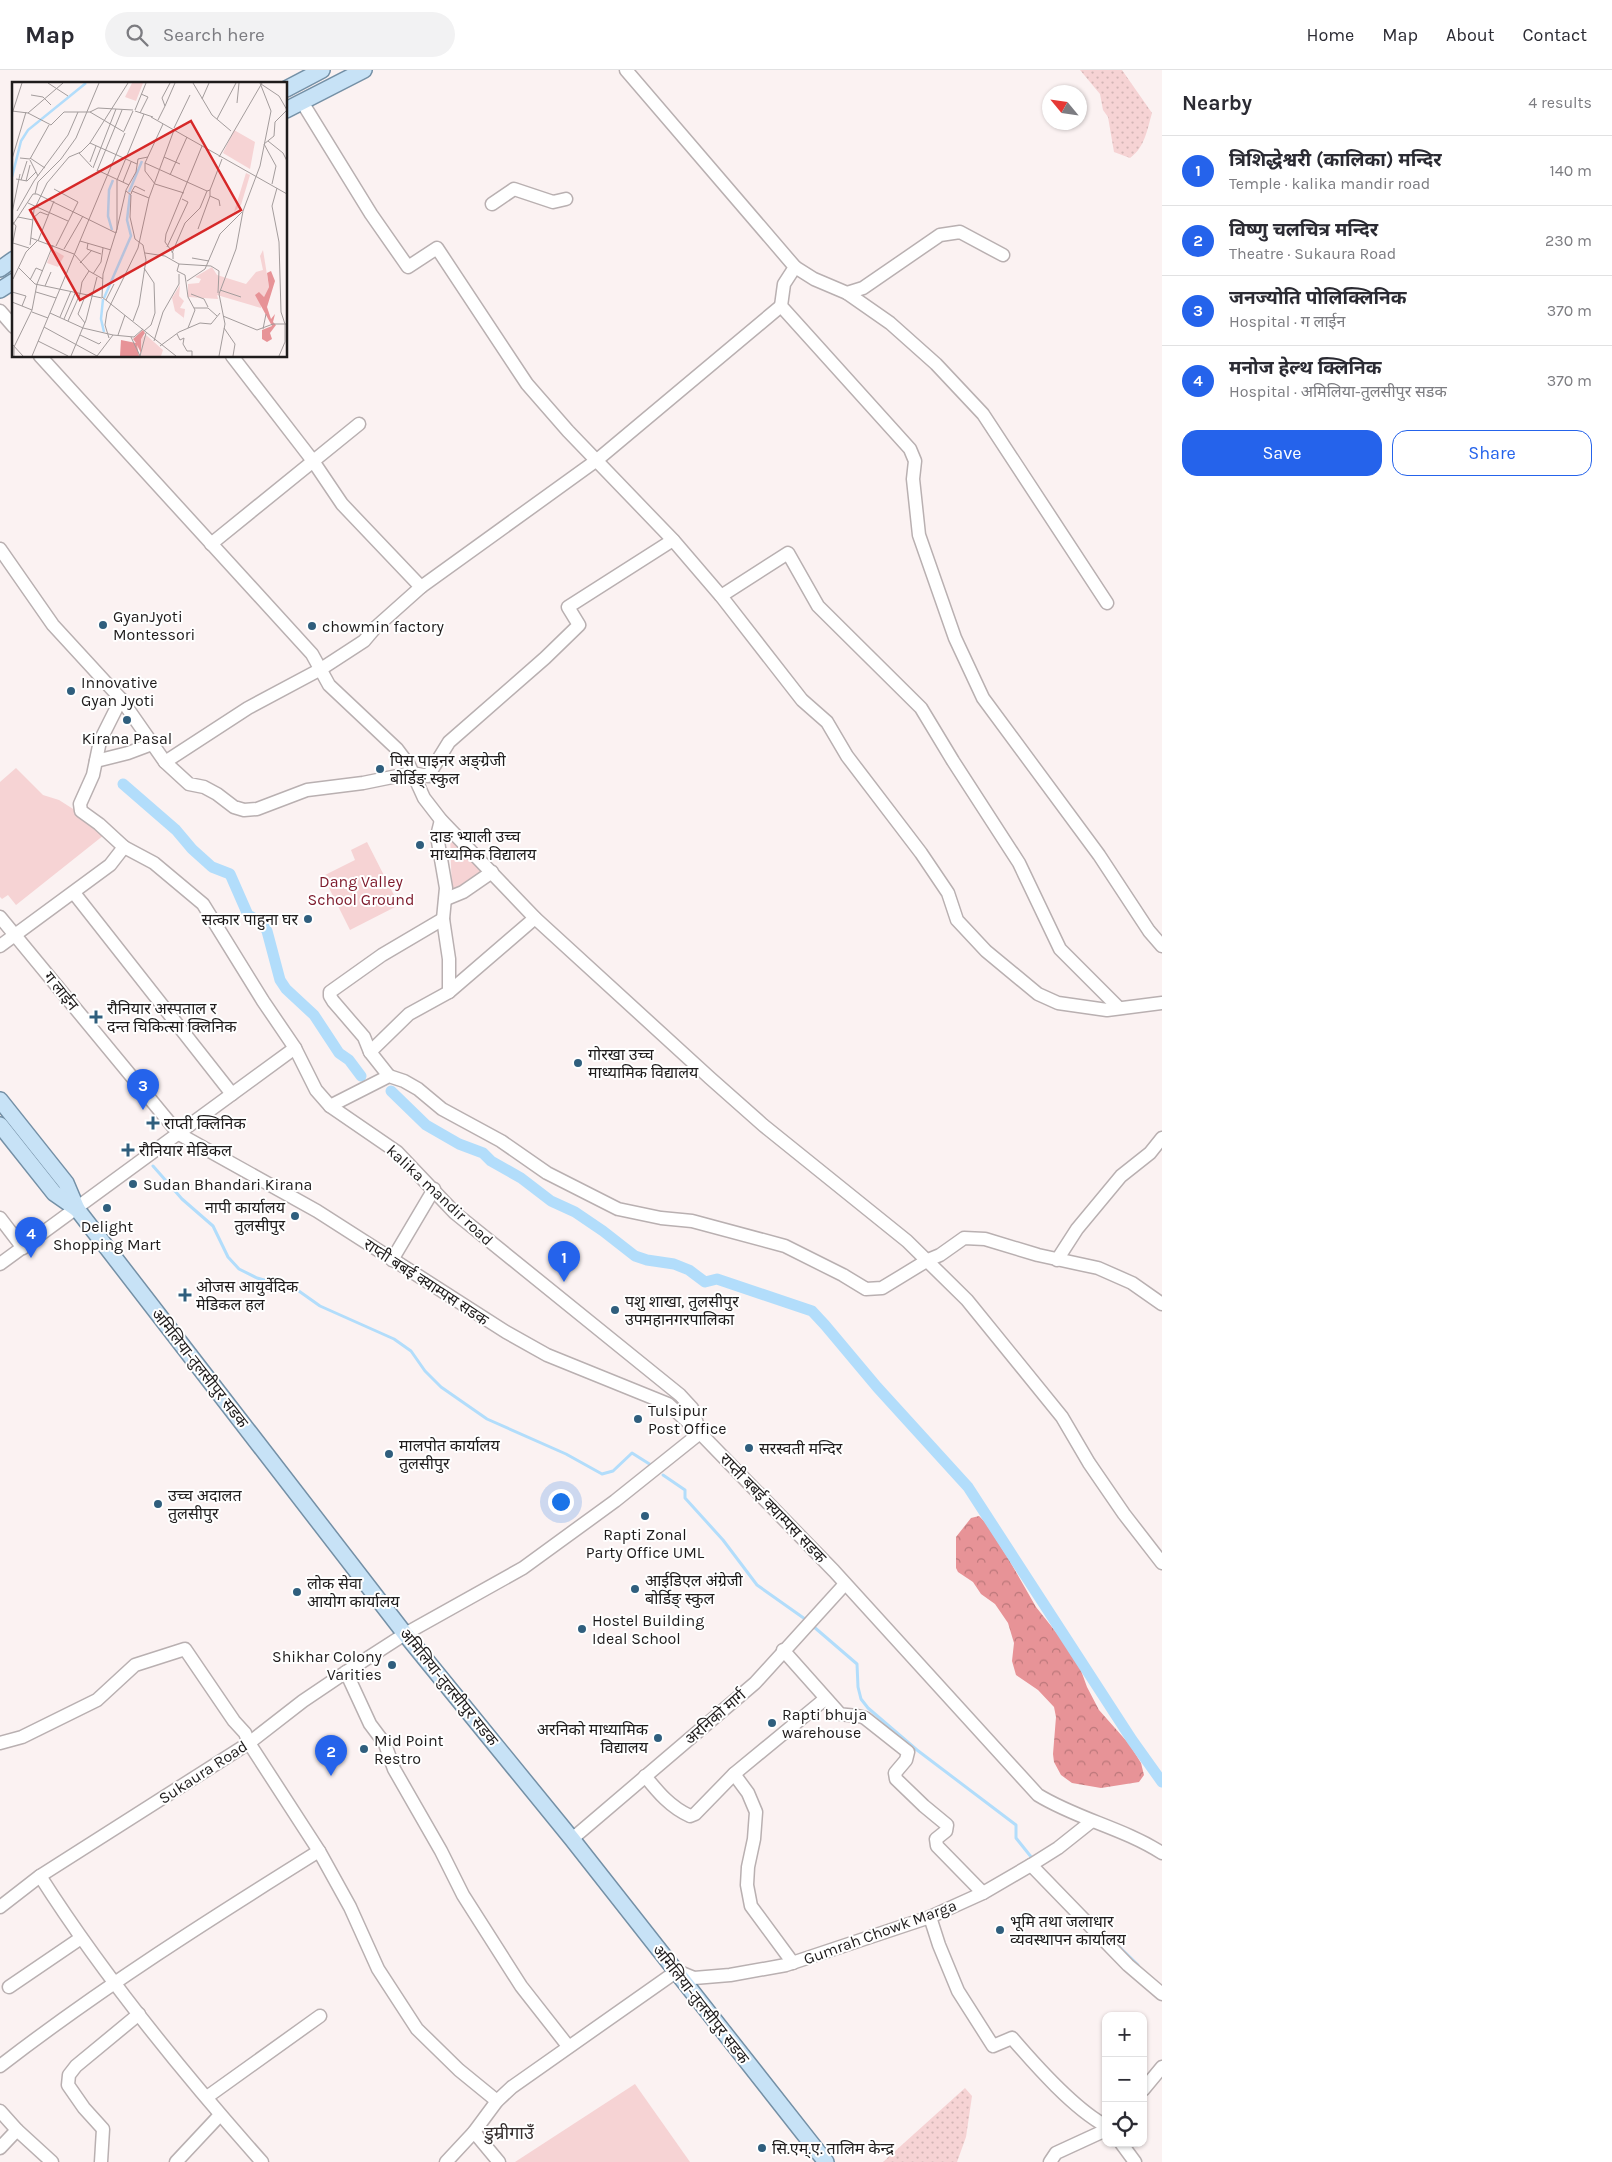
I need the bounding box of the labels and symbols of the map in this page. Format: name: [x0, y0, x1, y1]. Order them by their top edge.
inset map: [12, 82, 288, 358]
north arrow: [1042, 85, 1087, 130]
place label: GyanJyoti Montessori: [113, 607, 195, 644]
place label: chowmin factory: [322, 617, 445, 636]
marker: GyanJyoti Montessori: [97, 619, 109, 631]
marker: chowmin factory: [306, 620, 318, 632]
place label: Innovative Gyan Jyoti: [81, 673, 157, 710]
marker: Innovative Gyan Jyoti: [65, 685, 77, 697]
marker: Kirana Pasal: [121, 714, 133, 726]
place label: Kirana Pasal: [82, 729, 172, 748]
place label: पिस पाइनर अङ्‍ग्रेजी बोर्डिङ् स्कुल: [390, 751, 506, 789]
marker: पिस पाइनर अङ्‍ग्रेजी बोर्डिङ् स्कुल: [374, 763, 386, 775]
place label: दाङ भ्याली उच्च माध्यमिक विद्यालय: [430, 827, 537, 864]
marker: दाङ भ्याली उच्च माध्यमिक विद्यालय: [414, 839, 426, 851]
park label: Dang Valley School Ground: [307, 872, 415, 909]
place label: सत्कार पाहुना घर: [202, 910, 298, 931]
marker: सत्कार पाहुना घर: [302, 913, 314, 925]
street label: ग लाईन: [40, 968, 83, 1015]
place label: रौनियार अस्पताल र दन्त चिकित्सा क्लिनिक: [107, 999, 237, 1036]
marker: रौनियार अस्पताल र दन्त चिकित्सा क्लिनिक: [89, 1010, 103, 1024]
place label: गोरखा उच्च माध्यामिक विद्यालय: [588, 1045, 699, 1082]
marker: गोरखा उच्च माध्यामिक विद्यालय: [572, 1057, 584, 1069]
pin: 3: [127, 1069, 159, 1110]
place label: राप्ती क्लिनिक: [164, 1114, 246, 1133]
marker: राप्ती क्लिनिक: [146, 1116, 160, 1130]
place label: रौनियार मेडिकल: [139, 1141, 233, 1160]
street label: kalika mandir road: [383, 1141, 497, 1249]
marker: रौनियार मेडिकल: [121, 1143, 135, 1157]
place label: Sudan Bhandari Kirana: [143, 1175, 312, 1194]
marker: Sudan Bhandari Kirana: [127, 1178, 139, 1190]
place label: नापी कार्यालय तुलसीपुर: [205, 1198, 286, 1236]
marker: Delight Shopping Mart: [101, 1202, 113, 1214]
marker: नापी कार्यालय तुलसीपुर: [289, 1210, 301, 1222]
pin: 4: [15, 1217, 47, 1258]
place label: Delight Shopping Mart: [53, 1217, 161, 1254]
street label: राप्ती बबई क्याम्पस सडक: [360, 1235, 493, 1330]
pin: 1: [548, 1241, 580, 1282]
place label: ओजस आयुर्वेदिक मेडिकल हल: [196, 1277, 299, 1314]
marker: ओजस आयुर्वेदिक मेडिकल हल: [178, 1288, 192, 1302]
place label: पशु शाखा, तुलसीपुर उपमहानगरपालिका: [625, 1292, 739, 1329]
marker: पशु शाखा, तुलसीपुर उपमहानगरपालिका: [609, 1304, 621, 1316]
street label: अमिलिया-तुलसीपुर सडक: [147, 1305, 253, 1433]
place label: Tulsipur Post Office: [648, 1401, 726, 1438]
marker: Tulsipur Post Office: [632, 1413, 644, 1425]
place label: मालपोत कार्यालय तुलसीपुर: [399, 1436, 500, 1474]
place label: सरस्वती मन्दिर: [759, 1439, 843, 1458]
marker: सरस्वती मन्दिर: [743, 1442, 755, 1454]
marker: मालपोत कार्यालय तुलसीपुर: [383, 1448, 395, 1460]
street label: राप्ती बबई क्याम्पस सडक: [716, 1449, 831, 1567]
place label: उच्च अदालत तुलसीपुर: [168, 1486, 242, 1524]
your location: [548, 1489, 574, 1515]
marker: उच्च अदालत तुलसीपुर: [152, 1498, 164, 1510]
marker: Rapti Zonal Party Office UML: [639, 1510, 651, 1522]
place label: Rapti Zonal Party Office UML: [586, 1525, 705, 1562]
place label: आईडिएल अंग्रेजी बोर्डिङ् स्कुल: [645, 1571, 744, 1609]
place label: लोक सेवा आयोग कार्यालय: [307, 1574, 400, 1611]
marker: आईडिएल अंग्रेजी बोर्डिङ् स्कुल: [629, 1583, 641, 1595]
marker: लोक सेवा आयोग कार्यालय: [291, 1586, 303, 1598]
place label: Hostel Building Ideal School: [592, 1611, 704, 1648]
marker: Hostel Building Ideal School: [576, 1623, 588, 1635]
street label: अमिलिया-तुलसीपुर सडक: [395, 1624, 503, 1751]
place label: Shikhar Colony Varities: [272, 1647, 383, 1684]
marker: Shikhar Colony Varities: [386, 1659, 398, 1671]
street label: अरनिको मार्ग: [681, 1685, 750, 1749]
place label: Rapti bhuja warehouse: [782, 1705, 867, 1742]
marker: Rapti bhuja warehouse: [766, 1717, 778, 1729]
place label: अरनिको माध्यामिक विद्यालय: [537, 1720, 649, 1757]
place label: Mid Point Restro: [374, 1731, 444, 1768]
marker: अरनिको माध्यामिक विद्यालय: [652, 1732, 664, 1744]
pin: 2: [315, 1735, 347, 1776]
street label: Sukaura Road: [155, 1736, 251, 1808]
marker: Mid Point Restro: [358, 1743, 370, 1755]
street label: Gumrah Chowk Marga: [801, 1895, 959, 1969]
place label: भूमि तथा जलाधार व्यवस्थापन कार्यालय: [1010, 1912, 1126, 1949]
marker: भूमि तथा जलाधार व्यवस्थापन कार्यालय: [994, 1924, 1006, 1936]
street label: अमिलिया-तुलसीपुर सडक: [648, 1941, 754, 2069]
district label: डुम्रीगाउँ: [483, 2122, 535, 2145]
place label: सि.एम्.ए. तालिम केन्द्र: [772, 2139, 894, 2159]
marker: सि.एम्.ए. तालिम केन्द्र: [756, 2142, 768, 2154]

